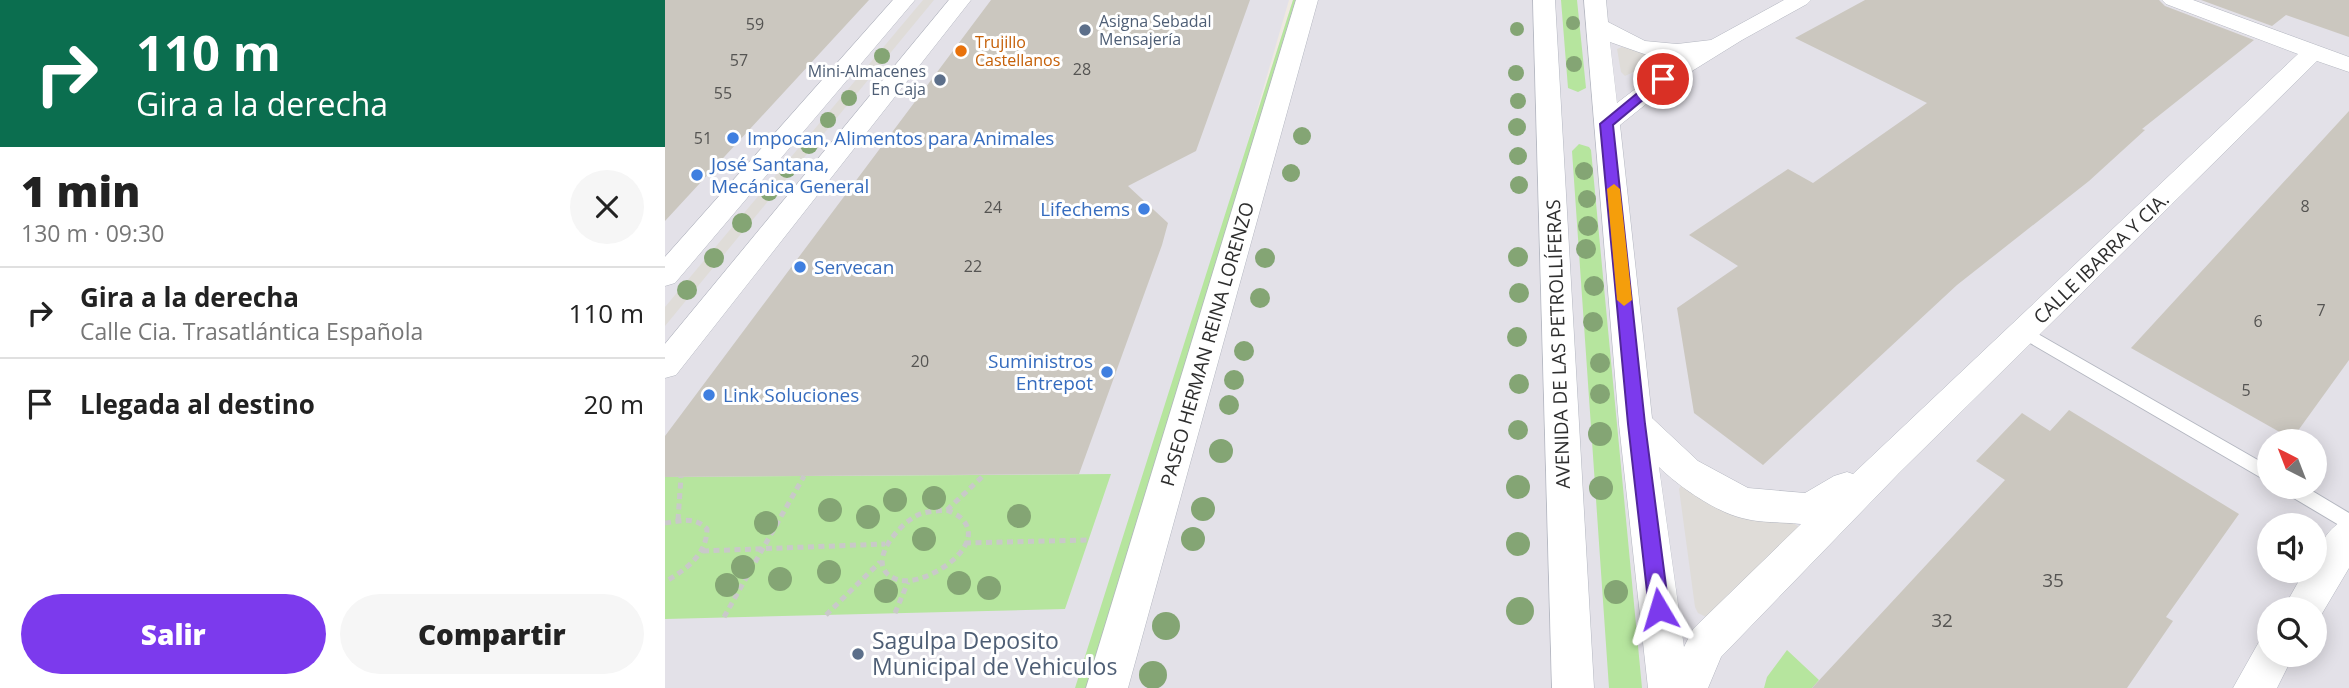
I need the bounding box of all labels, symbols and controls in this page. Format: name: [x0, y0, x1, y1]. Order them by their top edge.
place label: Asigna Sebadal Mensajería: [1099, 10, 1211, 50]
house number: 59: [746, 13, 764, 35]
text: 110 m: [136, 19, 281, 85]
marker: Asigna Sebadal Mensajería: [1077, 22, 1093, 38]
icon: right: [21, 28, 112, 119]
place label: Trujillo Castellanos: [975, 31, 1060, 71]
marker: Trujillo Castellanos: [953, 43, 969, 59]
house number: 57: [730, 49, 748, 71]
pin: [1633, 49, 1693, 109]
house number: 28: [1073, 58, 1091, 80]
place label: Mini-Almacenes En Caja: [808, 60, 926, 100]
icon: arrive: [1644, 60, 1682, 98]
marker: Mini-Almacenes En Caja: [932, 72, 948, 88]
text: Gira a la derecha: [136, 82, 388, 125]
house number: 55: [714, 82, 732, 104]
place label: Impocan, Alimentos para Animales: [747, 125, 1054, 151]
house number: 51: [694, 127, 712, 149]
marker: Impocan, Alimentos para Animales: [725, 130, 741, 146]
place label: José Santana, Mecánica General: [709, 151, 869, 199]
text: 1 min: [21, 162, 140, 219]
marker: José Santana, Mecánica General: [689, 167, 705, 183]
button: close: [570, 170, 644, 244]
street label: CALLE IBARRA Y CIA.: [2028, 186, 2174, 330]
house number: 8: [2300, 195, 2310, 217]
house number: 24: [984, 196, 1002, 218]
place label: Lifechems: [1040, 196, 1130, 222]
street label: PASEO HERMAN REINA LORENZO: [1154, 199, 1260, 489]
street label: AVENIDA DE LAS PETROLLÍFERAS: [1540, 199, 1576, 489]
marker: Lifechems: [1136, 201, 1152, 217]
text: 130 m · 09:30: [21, 217, 164, 249]
place label: Servecan: [814, 254, 894, 280]
house number: 22: [964, 255, 982, 277]
marker: Servecan: [792, 259, 808, 275]
text: Gira a la derecha: [80, 279, 299, 315]
icon: right: [21, 294, 59, 332]
text: 110 m: [569, 295, 644, 331]
house number: 7: [2316, 299, 2326, 321]
house number: 6: [2253, 310, 2263, 332]
text: Calle Cia. Trasatlántica Española: [80, 315, 423, 347]
place label: Suministros Entrepot: [988, 348, 1093, 396]
house number: 20: [911, 350, 929, 372]
marker: Suministros Entrepot: [1099, 364, 1115, 380]
house number: 5: [2241, 379, 2251, 401]
place label: Link Soluciones: [723, 382, 859, 408]
icon: arrive: [21, 385, 59, 423]
text: Llegada al destino: [80, 386, 315, 422]
text: 20 m: [583, 386, 644, 422]
marker: Link Soluciones: [701, 387, 717, 403]
north arrow: [2257, 429, 2327, 499]
map controls: [2257, 429, 2327, 667]
button: sound: [2257, 513, 2327, 583]
house number: 35: [2042, 567, 2064, 593]
position arrow: [1622, 572, 1696, 646]
button: Salir: [21, 594, 326, 674]
button: Compartir: [340, 594, 644, 674]
button: search: [2257, 597, 2327, 667]
house number: 32: [1931, 607, 1953, 633]
place label: Sagulpa Deposito Municipal de Vehiculos: [872, 624, 1117, 682]
marker: Sagulpa Deposito Municipal de Vehiculos: [850, 646, 866, 662]

